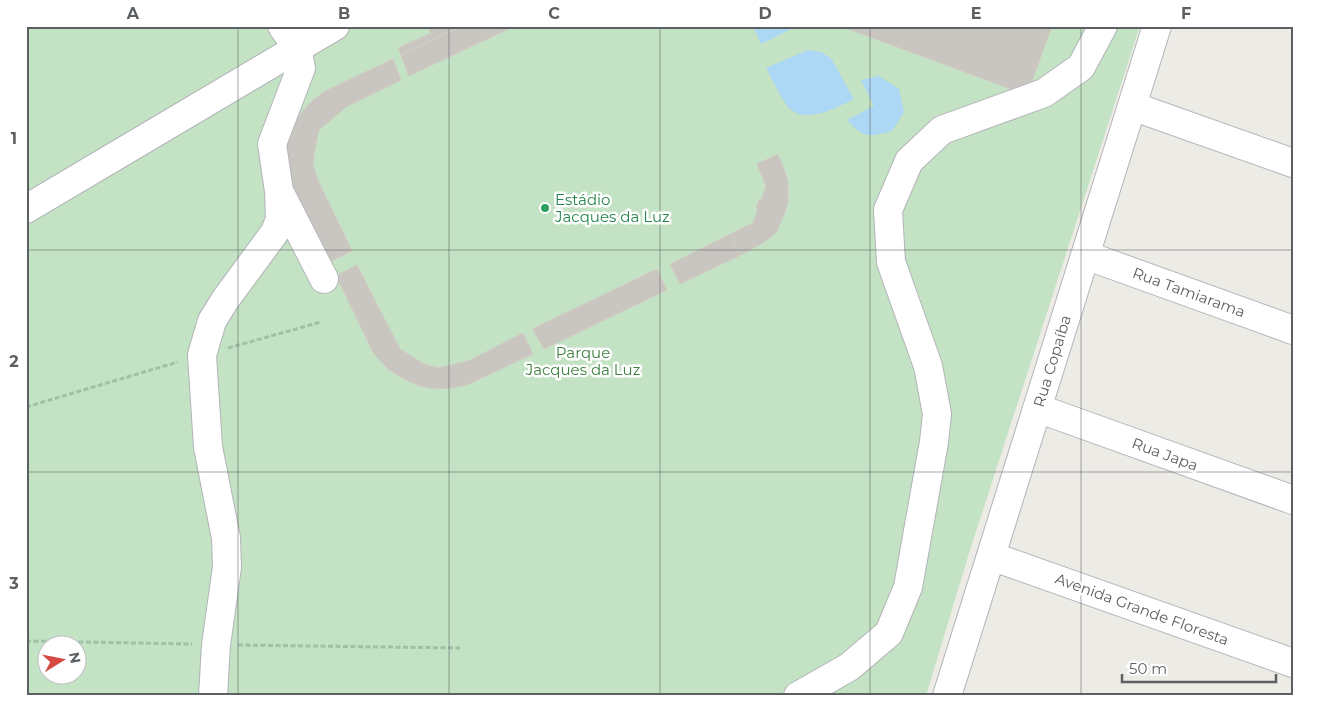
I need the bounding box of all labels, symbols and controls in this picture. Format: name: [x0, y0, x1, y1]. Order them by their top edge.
text: A: [126, 4, 140, 23]
text: B: [338, 4, 350, 23]
text: C: [548, 4, 560, 23]
text: D: [758, 4, 772, 23]
text: E: [971, 4, 981, 23]
text: F: [1181, 4, 1191, 23]
text: 1: [11, 129, 17, 148]
place label: Estádio Jacques da Luz: [554, 190, 670, 226]
marker: Estádio Jacques da Luz: [539, 202, 551, 214]
street label: Rua Tamiarama: [1130, 263, 1248, 321]
street label: Rua Copaíba: [1029, 313, 1075, 409]
park label: Parque Jacques da Luz: [525, 343, 641, 379]
text: 2: [9, 352, 19, 371]
street label: Rua Japa: [1129, 433, 1201, 475]
street label: Avenida Grande Floresta: [1053, 569, 1231, 649]
text: 3: [8, 574, 19, 593]
north arrow: [38, 634, 88, 684]
text: N: [65, 651, 85, 665]
scale bar: [1122, 652, 1275, 684]
text: 50 m: [1129, 659, 1167, 678]

